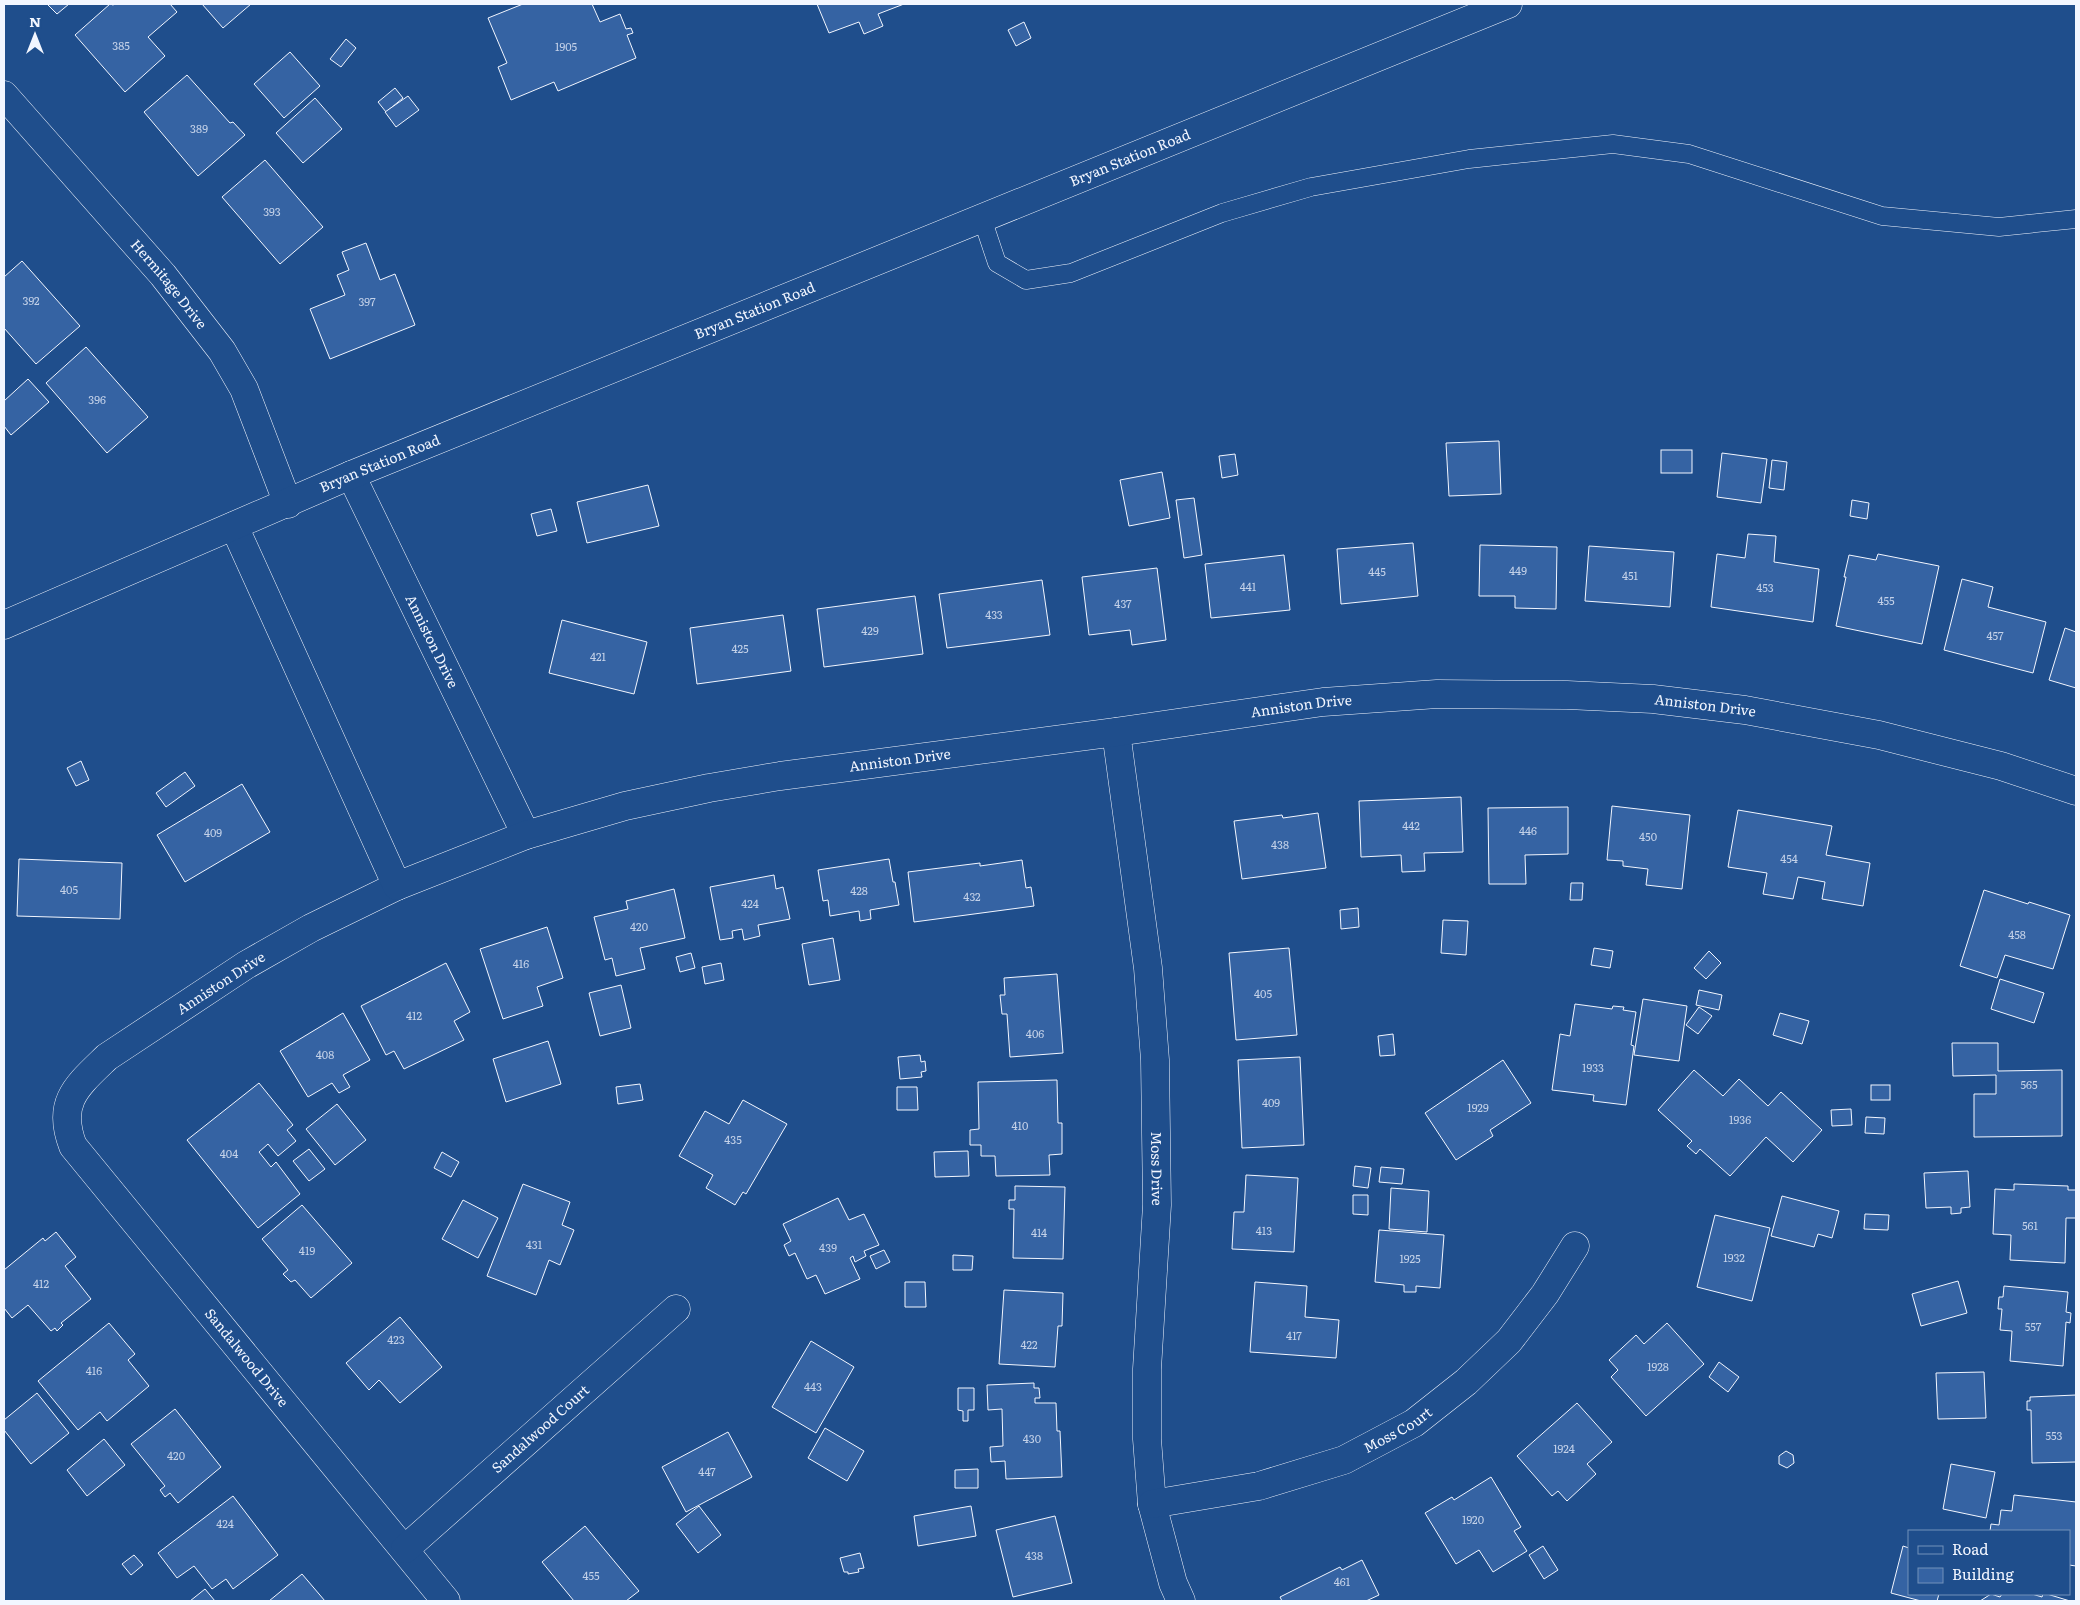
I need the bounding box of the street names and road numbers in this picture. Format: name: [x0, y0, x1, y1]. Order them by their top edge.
street label: Bryan Station Road: [1066, 123, 1193, 191]
street label: Hermitage Drive: [127, 234, 212, 333]
street label: Bryan Station Road: [691, 276, 818, 343]
street label: Bryan Station Road: [316, 429, 443, 496]
street label: Anniston Drive: [402, 591, 464, 691]
street label: Anniston Drive: [1654, 688, 1758, 721]
street label: Anniston Drive: [1249, 689, 1353, 721]
street label: Anniston Drive: [848, 743, 952, 776]
street label: Anniston Drive: [172, 946, 269, 1018]
street label: Moss Drive: [1147, 1131, 1168, 1206]
street label: Sandalwood Drive: [201, 1304, 294, 1411]
street label: Sandalwood Court: [487, 1379, 593, 1477]
street label: Moss Court: [1360, 1401, 1436, 1457]

